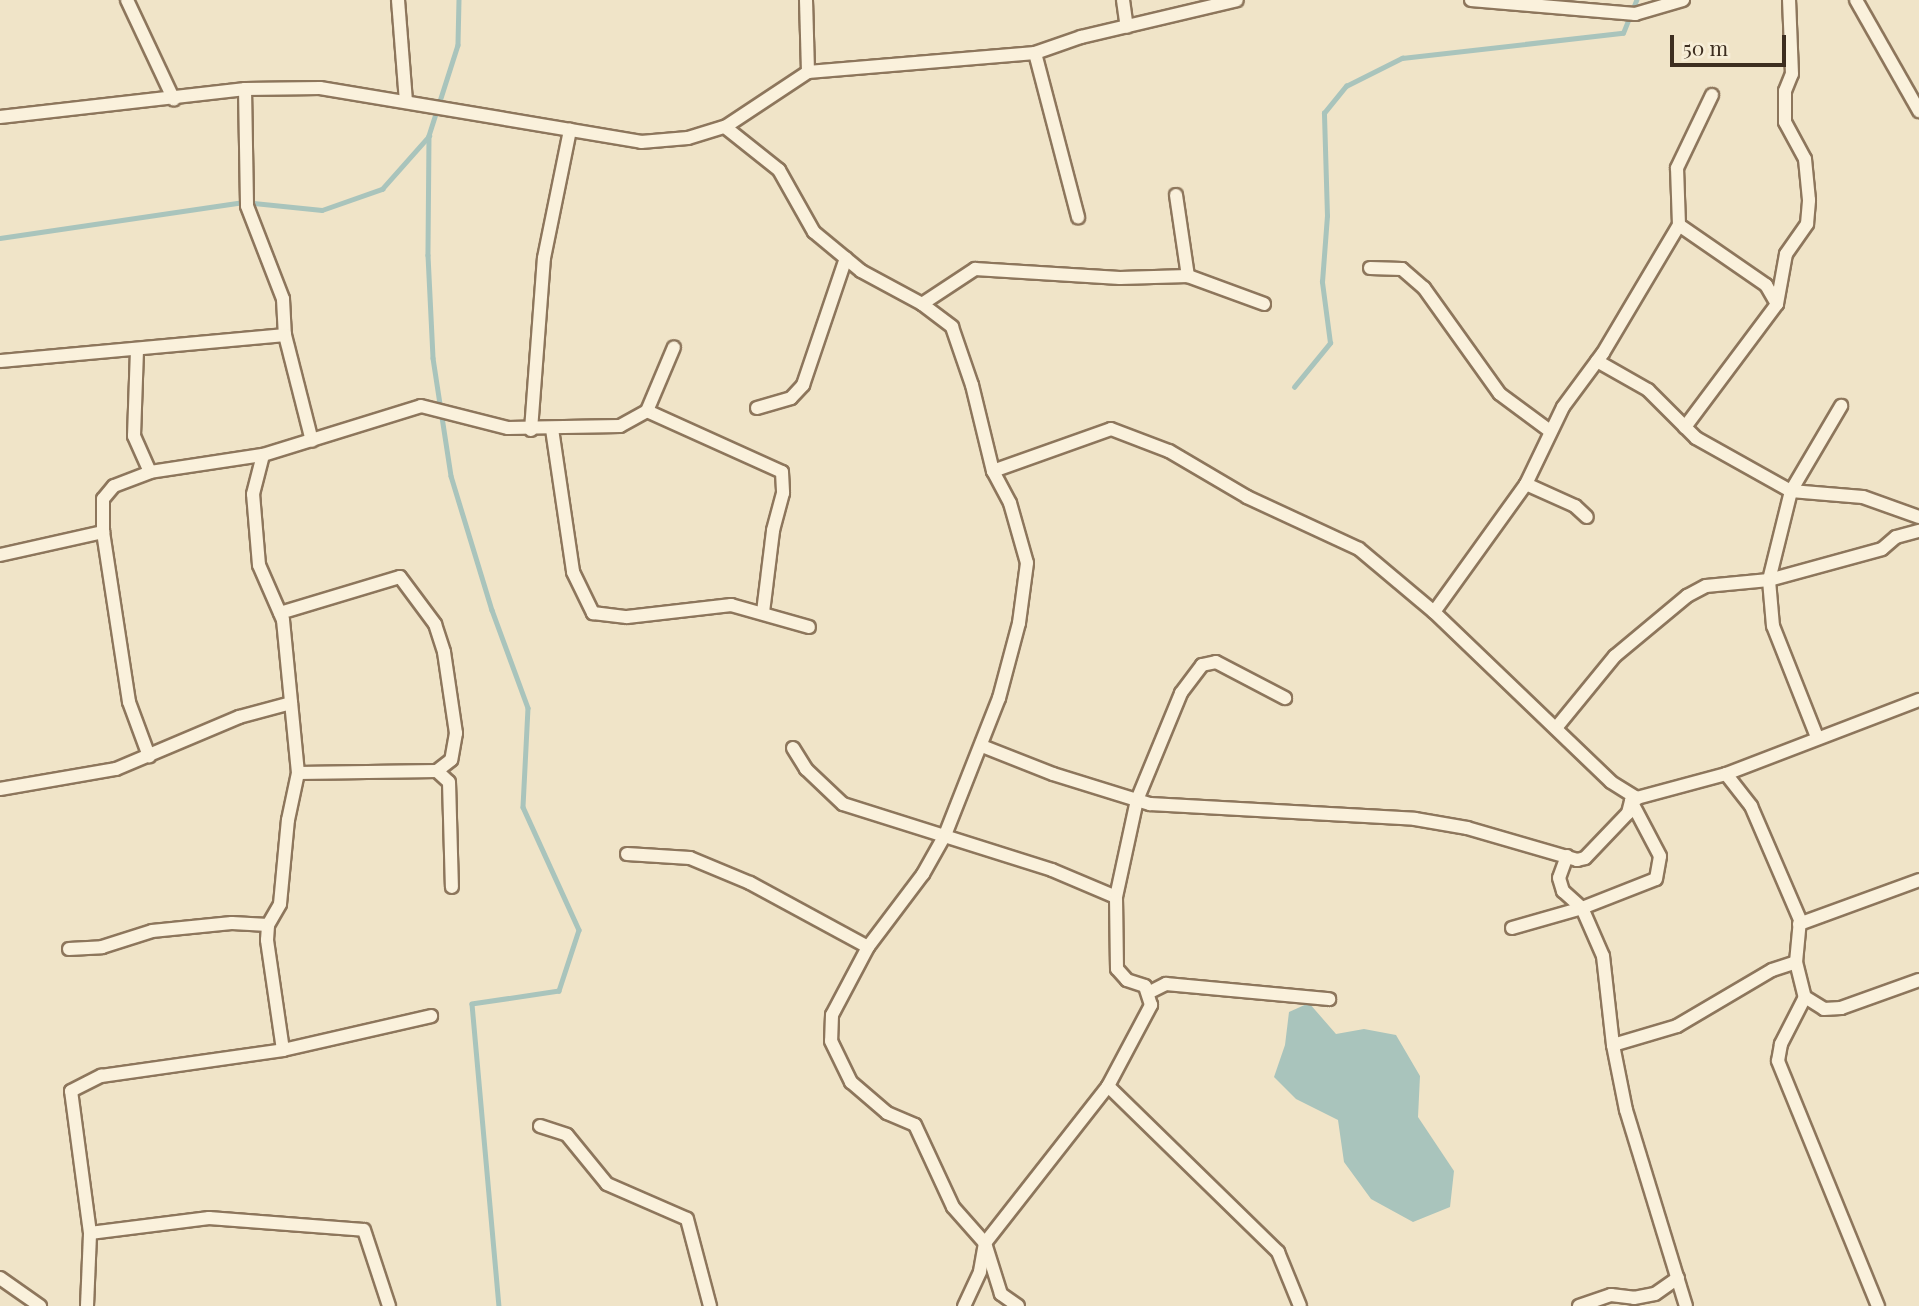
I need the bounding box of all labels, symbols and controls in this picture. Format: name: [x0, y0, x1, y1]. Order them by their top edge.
scale bar: [1674, 21, 1790, 65]
text: 50 m: [1683, 33, 1728, 61]

